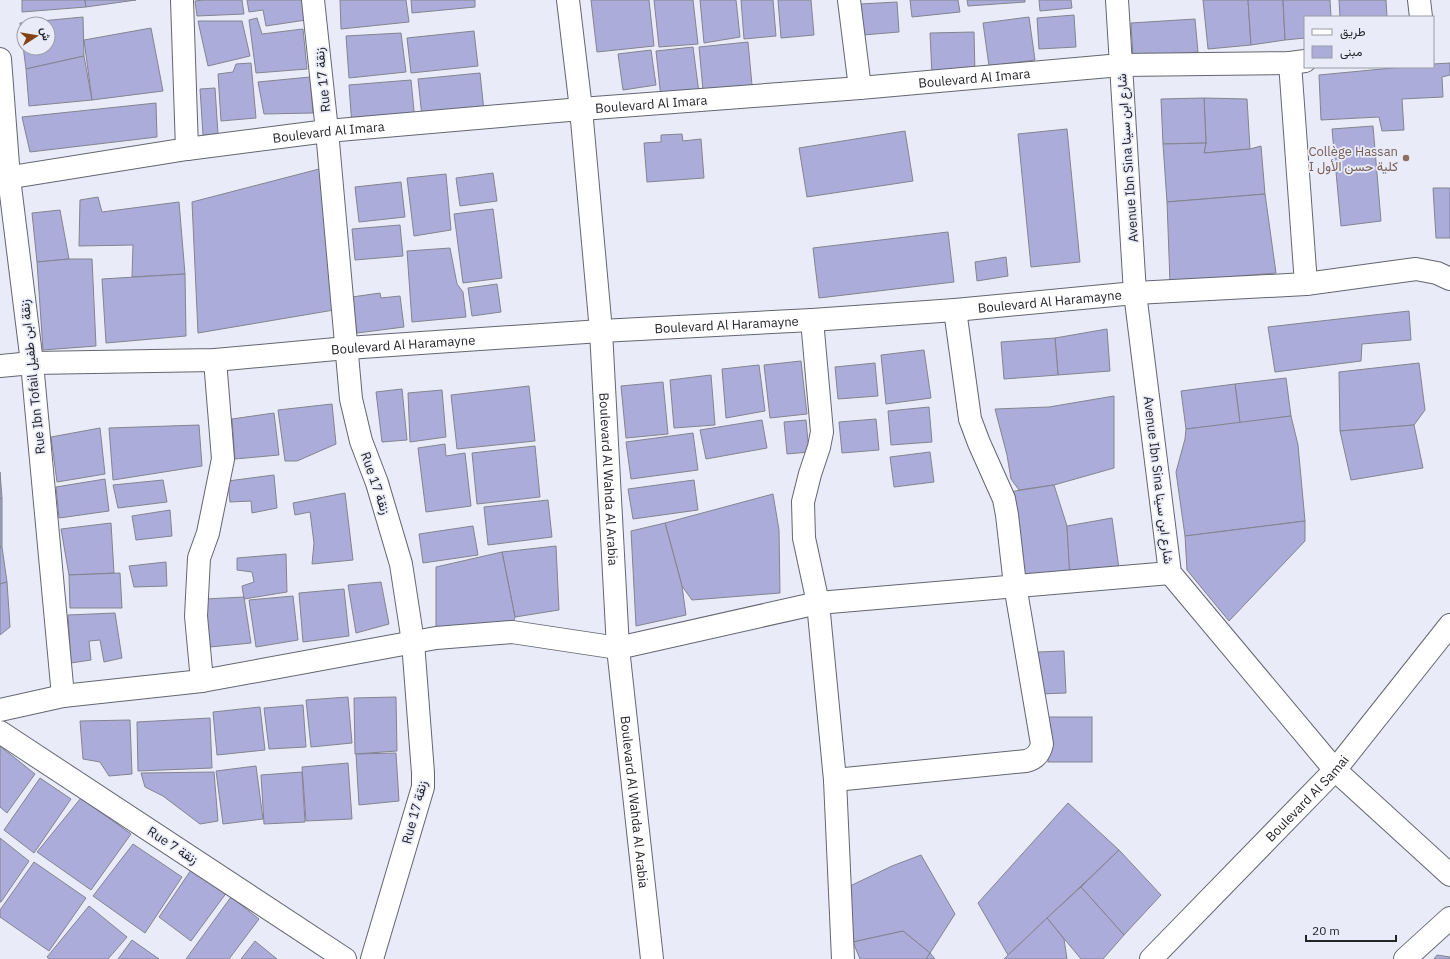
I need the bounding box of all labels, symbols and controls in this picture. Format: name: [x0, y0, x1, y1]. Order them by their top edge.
north arrow: [16, 16, 56, 56]
legend: [1304, 16, 1434, 68]
text: طريق: [1340, 24, 1366, 40]
text: ش: [38, 26, 54, 42]
text: مبنى: [1340, 44, 1362, 60]
street label: Rue 17 زنقة: [311, 47, 334, 113]
street label: Boulevard Al Imara: [918, 65, 1031, 92]
street label: Avenue Ibn Sina شارع ابن سينا: [1113, 73, 1143, 243]
street label: Boulevard Al Imara: [595, 92, 708, 117]
street label: Boulevard Al Imara: [272, 118, 385, 147]
place label: Collège Hassan I كلية حسن الأول: [1308, 143, 1398, 175]
marker: Collège Hassan I كلية حسن الأول: [1401, 153, 1411, 163]
street label: Boulevard Al Haramayne: [977, 286, 1122, 317]
street label: Rue Ibn Tofail زنقة ابن طفيل: [16, 299, 49, 455]
street label: Boulevard Al Haramayne: [654, 313, 799, 337]
street label: Boulevard Al Haramayne: [330, 331, 476, 358]
street label: Boulevard Al Wahda Al Arabia: [595, 392, 622, 566]
street label: Avenue Ibn Sina شارع ابن سينا: [1139, 395, 1177, 565]
street label: Rue 17 زنقة: [357, 450, 394, 517]
street label: Boulevard Al Wahda Al Arabia: [616, 715, 652, 889]
street label: Boulevard Al Samai: [1262, 752, 1353, 845]
street label: Rue 17 زنقة: [398, 779, 431, 846]
street label: Rue 7 زنقة: [144, 823, 201, 868]
scale bar: [1306, 917, 1396, 943]
text: 20 m: [1312, 923, 1340, 938]

